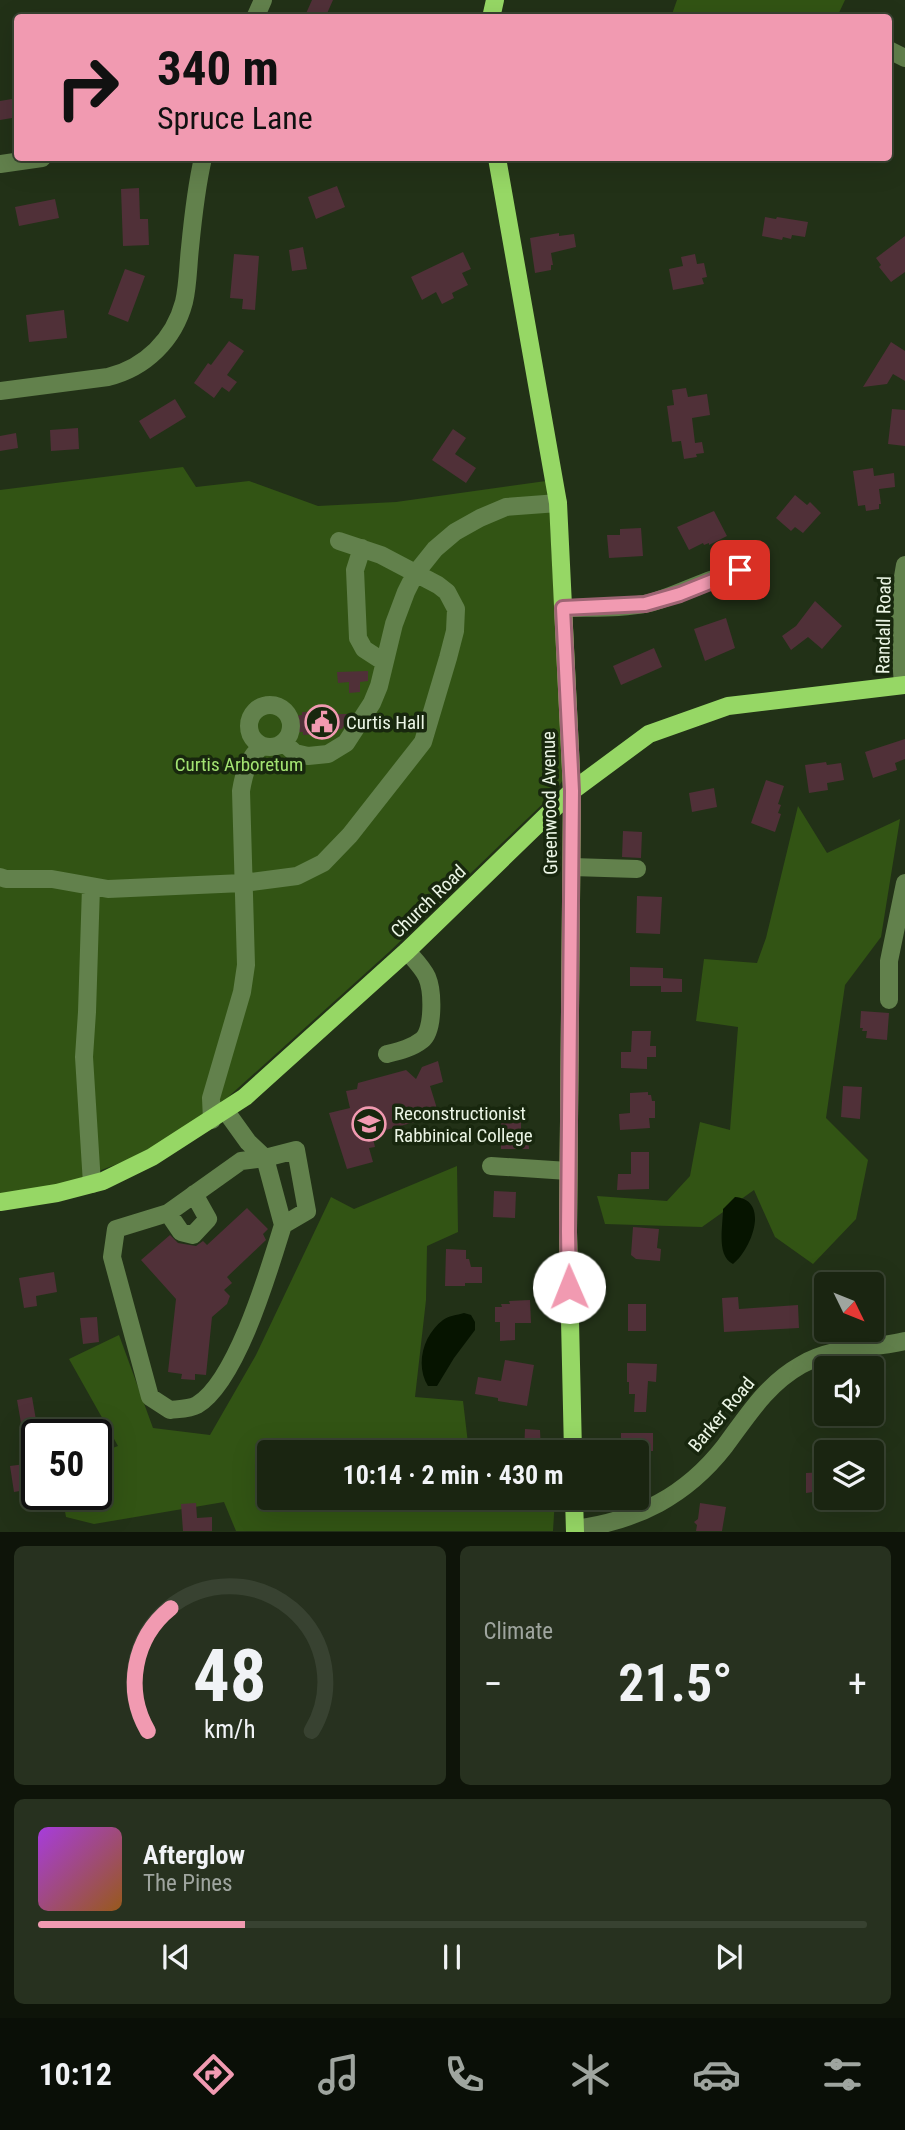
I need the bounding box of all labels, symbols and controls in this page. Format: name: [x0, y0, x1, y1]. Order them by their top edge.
text: 340 m: [157, 40, 279, 97]
icon: right: [42, 42, 133, 133]
text: Spruce Lane: [157, 99, 313, 137]
pin: [710, 540, 770, 600]
icon: arrive: [721, 551, 759, 589]
street label: Randall Road: [871, 576, 896, 674]
public building icon: Curtis Hall: [303, 703, 341, 741]
place label: Curtis Hall: [346, 711, 425, 734]
street label: Greenwood Avenue: [537, 731, 562, 875]
park label: Curtis Arboretum: [175, 753, 303, 776]
street label: Church Road: [386, 860, 471, 943]
place label: Reconstructionist Rabbinical College: [394, 1102, 533, 1147]
school or university icon: Reconstructionist Rabbinical College: [350, 1105, 388, 1143]
position arrow: [532, 1250, 606, 1324]
north arrow: [814, 1272, 884, 1342]
map controls: [814, 1272, 884, 1510]
button: sound: [814, 1356, 884, 1426]
street label: Barker Road: [683, 1372, 759, 1457]
speed limit sign: 50: [21, 1419, 112, 1510]
button: layers: [814, 1440, 884, 1510]
text: 10:14 · 2 min · 430 m: [343, 1460, 563, 1490]
text: Climate: [484, 1618, 553, 1645]
text: 48: [193, 1634, 267, 1720]
text: 21.5°: [618, 1653, 732, 1714]
text: −: [484, 1662, 503, 1706]
text: +: [848, 1662, 867, 1706]
text: km/h: [204, 1715, 255, 1744]
text: Afterglow: [143, 1840, 245, 1870]
text: The Pines: [143, 1870, 233, 1897]
icon: previous: [157, 1938, 195, 1976]
icon: pause: [433, 1938, 471, 1976]
icon: next: [710, 1938, 748, 1976]
icon: directions: [189, 2050, 238, 2099]
icon: music: [314, 2050, 363, 2099]
icon: phone: [440, 2050, 489, 2099]
icon: climate: [566, 2050, 615, 2099]
icon: car: [692, 2050, 741, 2099]
icon: filters: [818, 2050, 867, 2099]
text: 10:12: [38, 2055, 112, 2093]

